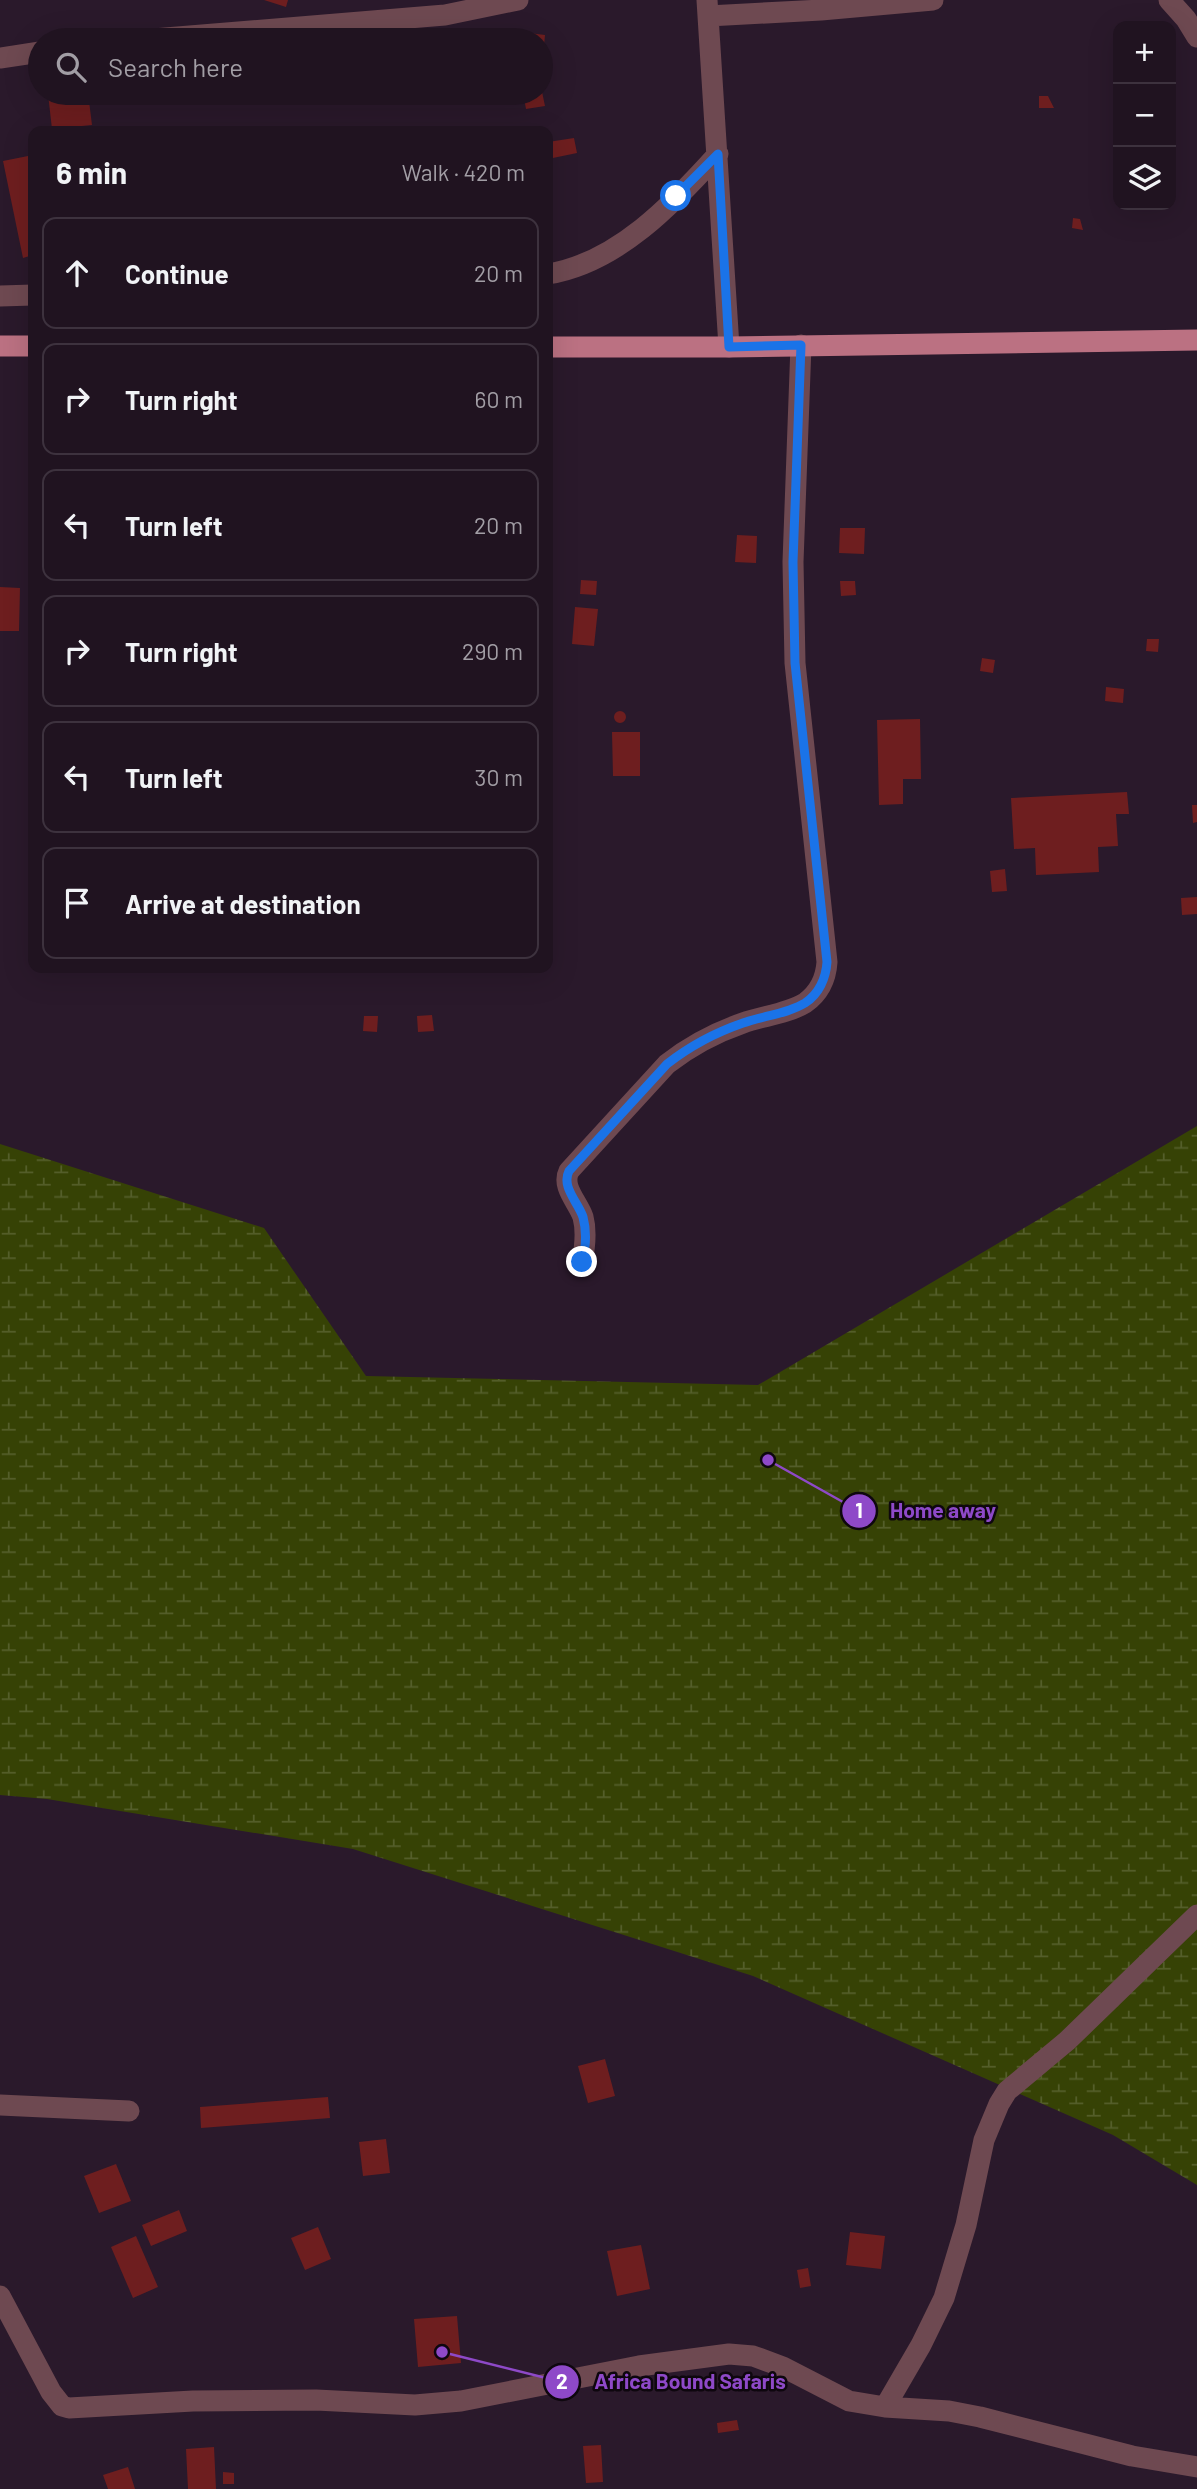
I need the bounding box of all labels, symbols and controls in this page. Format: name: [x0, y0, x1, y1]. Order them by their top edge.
map controls: [1113, 21, 1176, 210]
button: +: [1113, 21, 1176, 84]
search box: [28, 28, 553, 105]
icon: search: [52, 48, 90, 86]
text: Search here: [108, 51, 243, 82]
button: −: [1113, 84, 1176, 147]
button: layers: [1113, 147, 1176, 210]
text: 6 min: [56, 154, 127, 190]
text: Walk · 420 m: [402, 158, 525, 186]
route start: [660, 180, 691, 211]
icon: ahead: [58, 254, 96, 292]
text: Continue: [125, 258, 229, 289]
text: 20 m: [474, 259, 523, 287]
icon: right: [58, 380, 96, 418]
text: Turn right: [125, 384, 238, 415]
text: 60 m: [475, 385, 523, 413]
icon: left: [58, 506, 96, 544]
text: Turn left: [125, 510, 223, 541]
text: 20 m: [474, 511, 523, 539]
icon: right: [58, 632, 96, 670]
text: Turn right: [125, 636, 238, 667]
text: 290 m: [462, 637, 523, 665]
icon: left: [58, 758, 96, 796]
text: Turn left: [125, 762, 223, 793]
text: 30 m: [475, 763, 523, 791]
icon: arrive: [58, 884, 96, 922]
text: Arrive at destination: [125, 888, 361, 919]
route end: [566, 1246, 597, 1277]
callout: Home away: [841, 1490, 1010, 1532]
text: 1: [855, 1497, 863, 1522]
text: Home away: [890, 1497, 996, 1522]
callout: Africa Bound Safaris: [545, 2361, 799, 2403]
text: 2: [556, 2368, 568, 2393]
text: Africa Bound Safaris: [594, 2368, 786, 2393]

